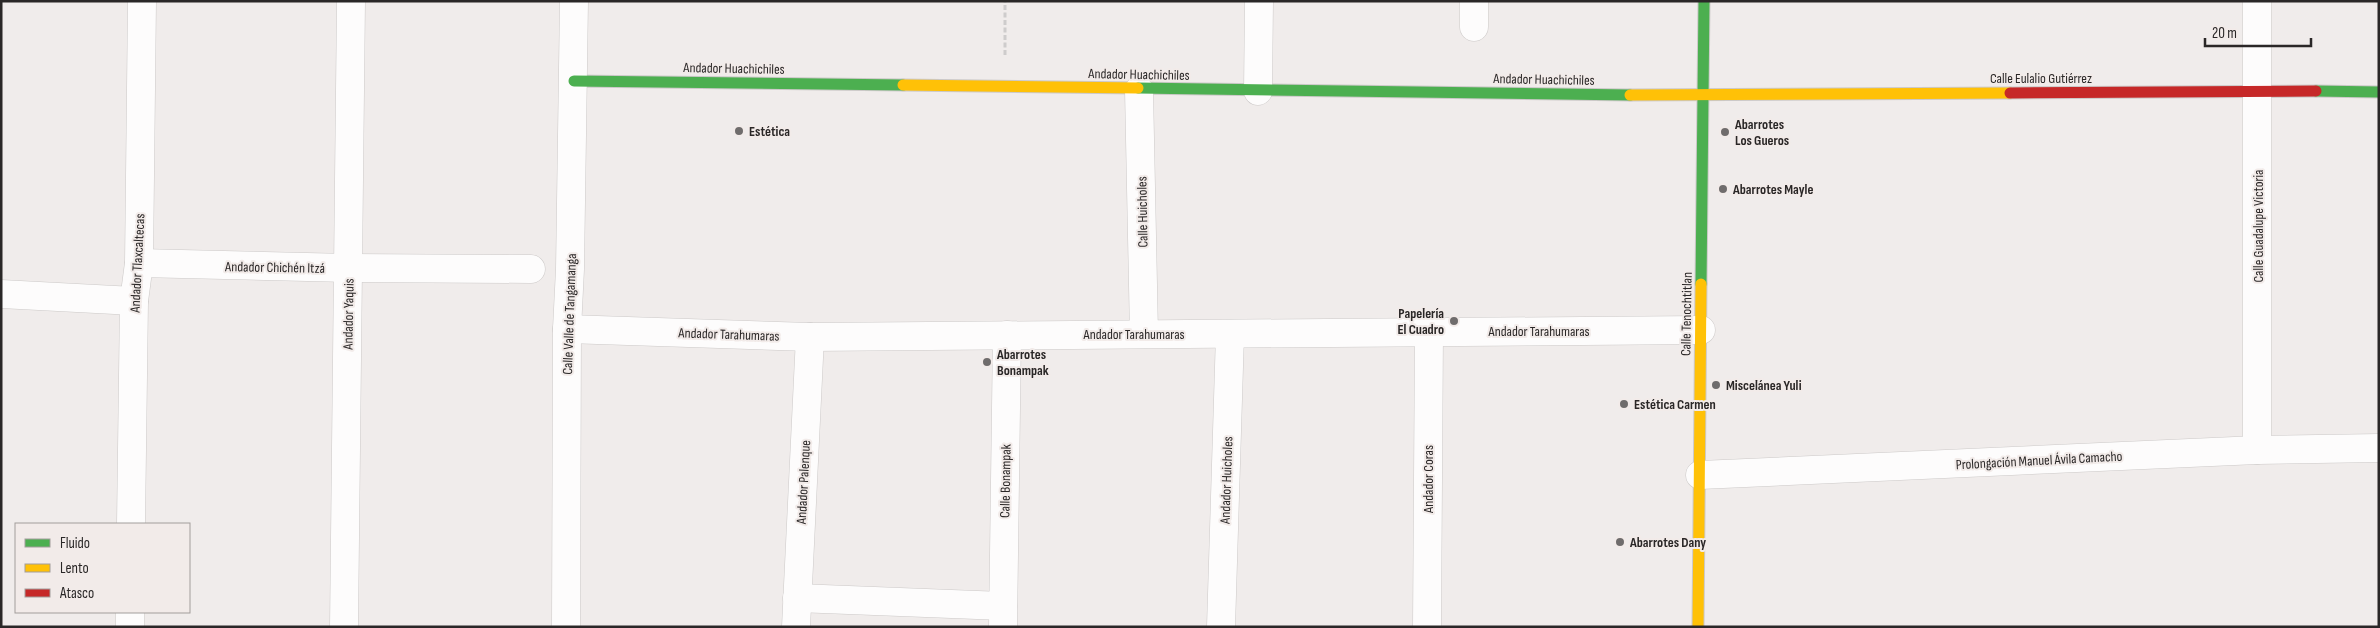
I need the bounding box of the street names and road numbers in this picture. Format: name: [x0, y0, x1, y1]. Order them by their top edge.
street label: Andador Huachichiles: [682, 59, 785, 78]
street label: Andador Huachichiles: [1087, 65, 1190, 84]
street label: Andador Huachichiles: [1492, 70, 1595, 89]
street label: Calle Eulalio Gutiérrez: [1990, 70, 2092, 87]
street label: Calle Guadalupe Victoria: [2250, 170, 2267, 283]
street label: Calle Huicholes: [1133, 176, 1152, 248]
street label: Andador Tlaxcaltecas: [126, 213, 149, 314]
street label: Calle Valle de Tangamanga: [559, 253, 580, 375]
street label: Andador Chichén Itzá: [224, 258, 325, 277]
street label: Calle Tenochtitlan: [1677, 272, 1696, 356]
street label: Andador Yaquis: [339, 278, 358, 351]
street label: Andador Tarahumaras: [1487, 323, 1590, 340]
street label: Andador Tarahumaras: [677, 324, 780, 345]
street label: Andador Tarahumaras: [1082, 326, 1185, 343]
street label: Andador Huicholes: [1216, 436, 1237, 525]
street label: Andador Palenque: [793, 440, 814, 525]
street label: Calle Bonampak: [996, 443, 1015, 518]
street label: Andador Coras: [1420, 445, 1437, 514]
street label: Prolongación Manuel Ávila Camacho: [1955, 448, 2123, 473]

